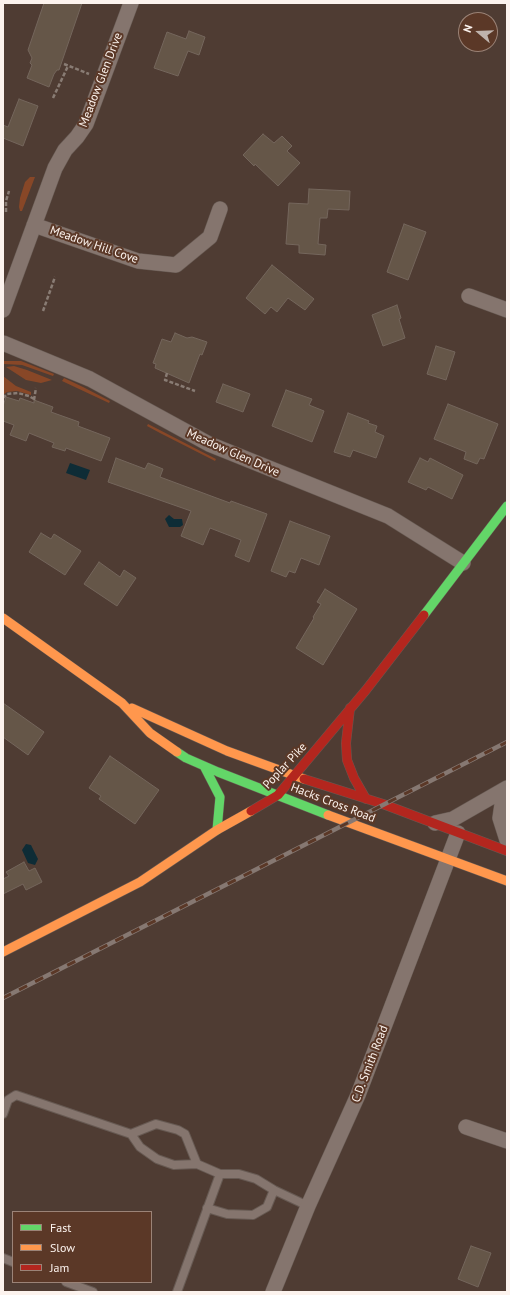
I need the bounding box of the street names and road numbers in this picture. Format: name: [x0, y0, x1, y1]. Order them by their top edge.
street label: Meadow Glen Drive: [76, 31, 126, 129]
street label: Meadow Hill Cove: [48, 223, 140, 267]
street label: Meadow Glen Drive: [184, 426, 282, 480]
street label: Poplar Pike: [260, 740, 310, 792]
street label: Hacks Cross Road: [289, 780, 377, 826]
street label: C.D. Smith Road: [349, 1023, 391, 1105]

